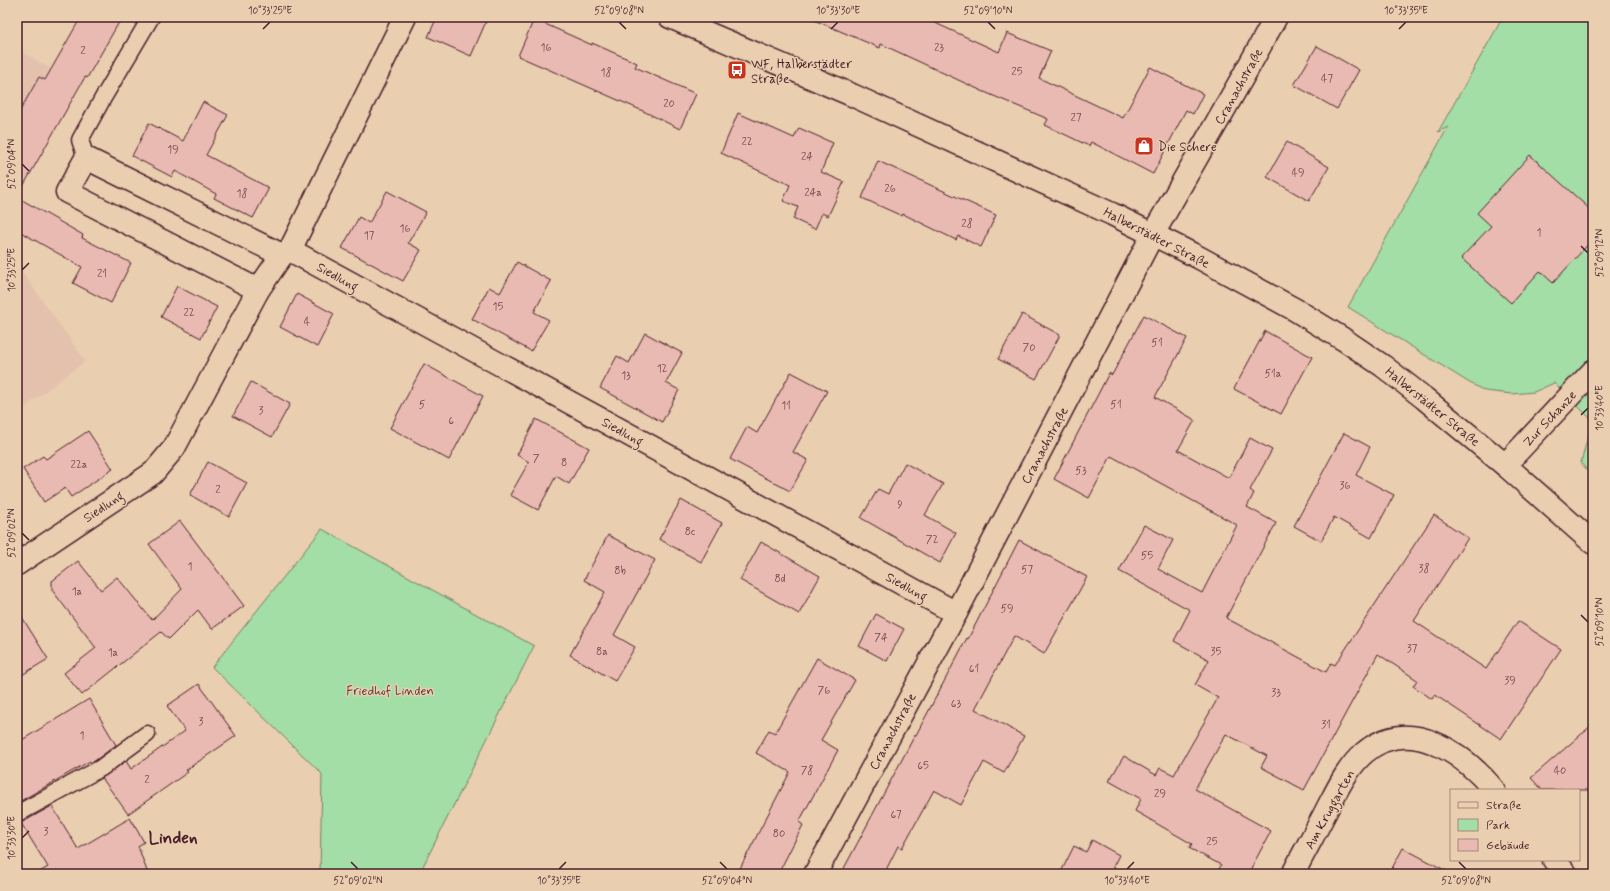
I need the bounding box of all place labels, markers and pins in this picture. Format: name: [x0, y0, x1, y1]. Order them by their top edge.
place label: WF, Halberstädter Straße: [751, 56, 853, 88]
bus stop icon: WF, Halberstädter Straße: [726, 59, 748, 81]
shop icon: Die Schere: [1133, 135, 1155, 157]
place label: Die Schere: [1158, 139, 1217, 156]

